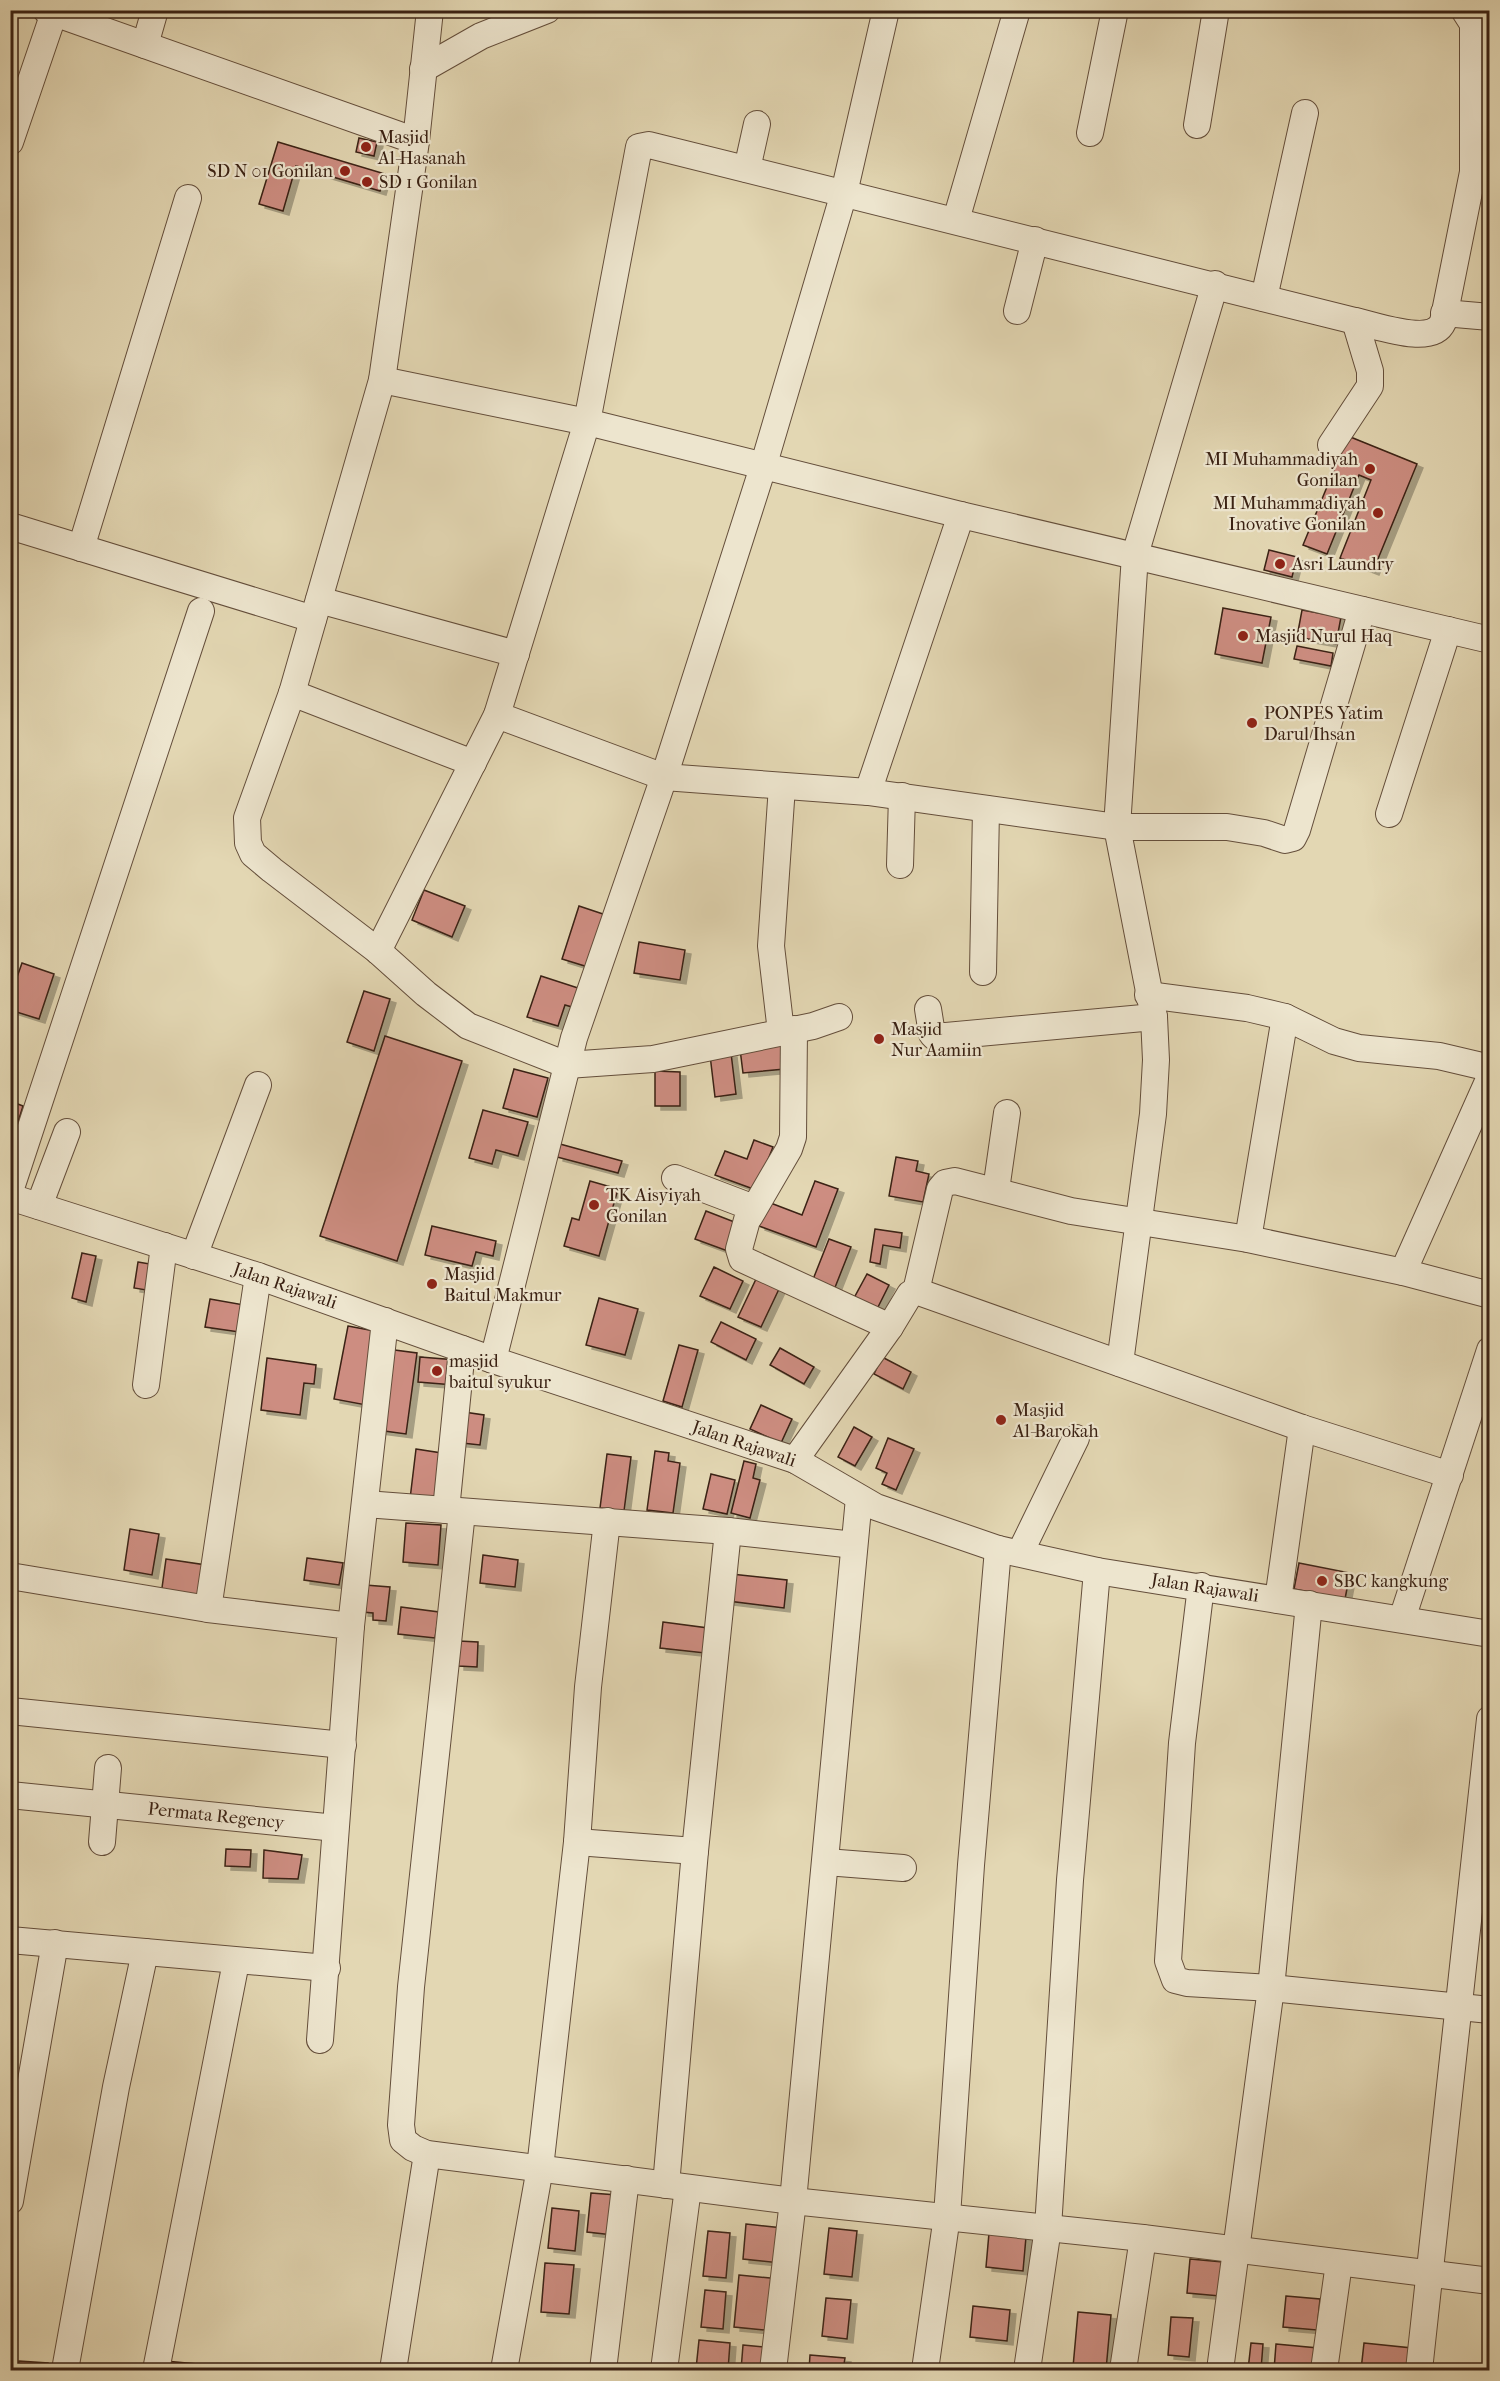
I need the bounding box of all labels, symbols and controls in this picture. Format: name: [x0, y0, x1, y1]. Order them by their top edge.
place label: Masjid Al-Hasanah: [377, 127, 466, 169]
marker: Masjid Al-Hasanah: [359, 140, 373, 154]
place label: SD N 01 Gonilan: [207, 161, 334, 182]
marker: SD N 01 Gonilan: [338, 164, 352, 178]
place label: SD 1 Gonilan: [379, 172, 478, 193]
marker: SD 1 Gonilan: [360, 175, 374, 189]
place label: MI Muhammadiyah Gonilan: [1205, 449, 1359, 491]
marker: MI Muhammadiyah Gonilan: [1363, 462, 1377, 476]
place label: MI Muhammadiyah Inovative Gonilan: [1213, 493, 1367, 535]
marker: MI Muhammadiyah Inovative Gonilan: [1371, 506, 1385, 520]
place label: Asri Laundry: [1291, 554, 1395, 575]
marker: Asri Laundry: [1273, 557, 1287, 571]
place label: Masjid Nurul Haq: [1255, 626, 1393, 647]
marker: Masjid Nurul Haq: [1236, 629, 1250, 643]
place label: PONPES Yatim Darul Ihsan: [1264, 703, 1383, 745]
marker: PONPES Yatim Darul Ihsan: [1245, 716, 1259, 730]
place label: Masjid Nur Aamiin: [891, 1019, 983, 1061]
marker: Masjid Nur Aamiin: [872, 1032, 886, 1046]
place label: TK Aisyiyah Gonilan: [606, 1185, 701, 1227]
marker: TK Aisyiyah Gonilan: [587, 1198, 601, 1212]
street label: Jalan Rajawali: [228, 1258, 340, 1314]
place label: Masjid Baitul Makmur: [444, 1264, 562, 1306]
marker: Masjid Baitul Makmur: [425, 1277, 439, 1291]
place label: masjid baitul syukur: [448, 1351, 551, 1393]
marker: masjid baitul syukur: [430, 1364, 444, 1378]
place label: Masjid Al-Barokah: [1012, 1400, 1099, 1442]
marker: Masjid Al-Barokah: [994, 1413, 1008, 1427]
street label: Jalan Rajawali: [687, 1416, 799, 1472]
street label: Jalan Rajawali: [1148, 1569, 1261, 1607]
place label: SBC kangkung: [1334, 1571, 1449, 1592]
marker: SBC kangkung: [1315, 1574, 1329, 1588]
street label: Permata Regency: [147, 1798, 287, 1834]

